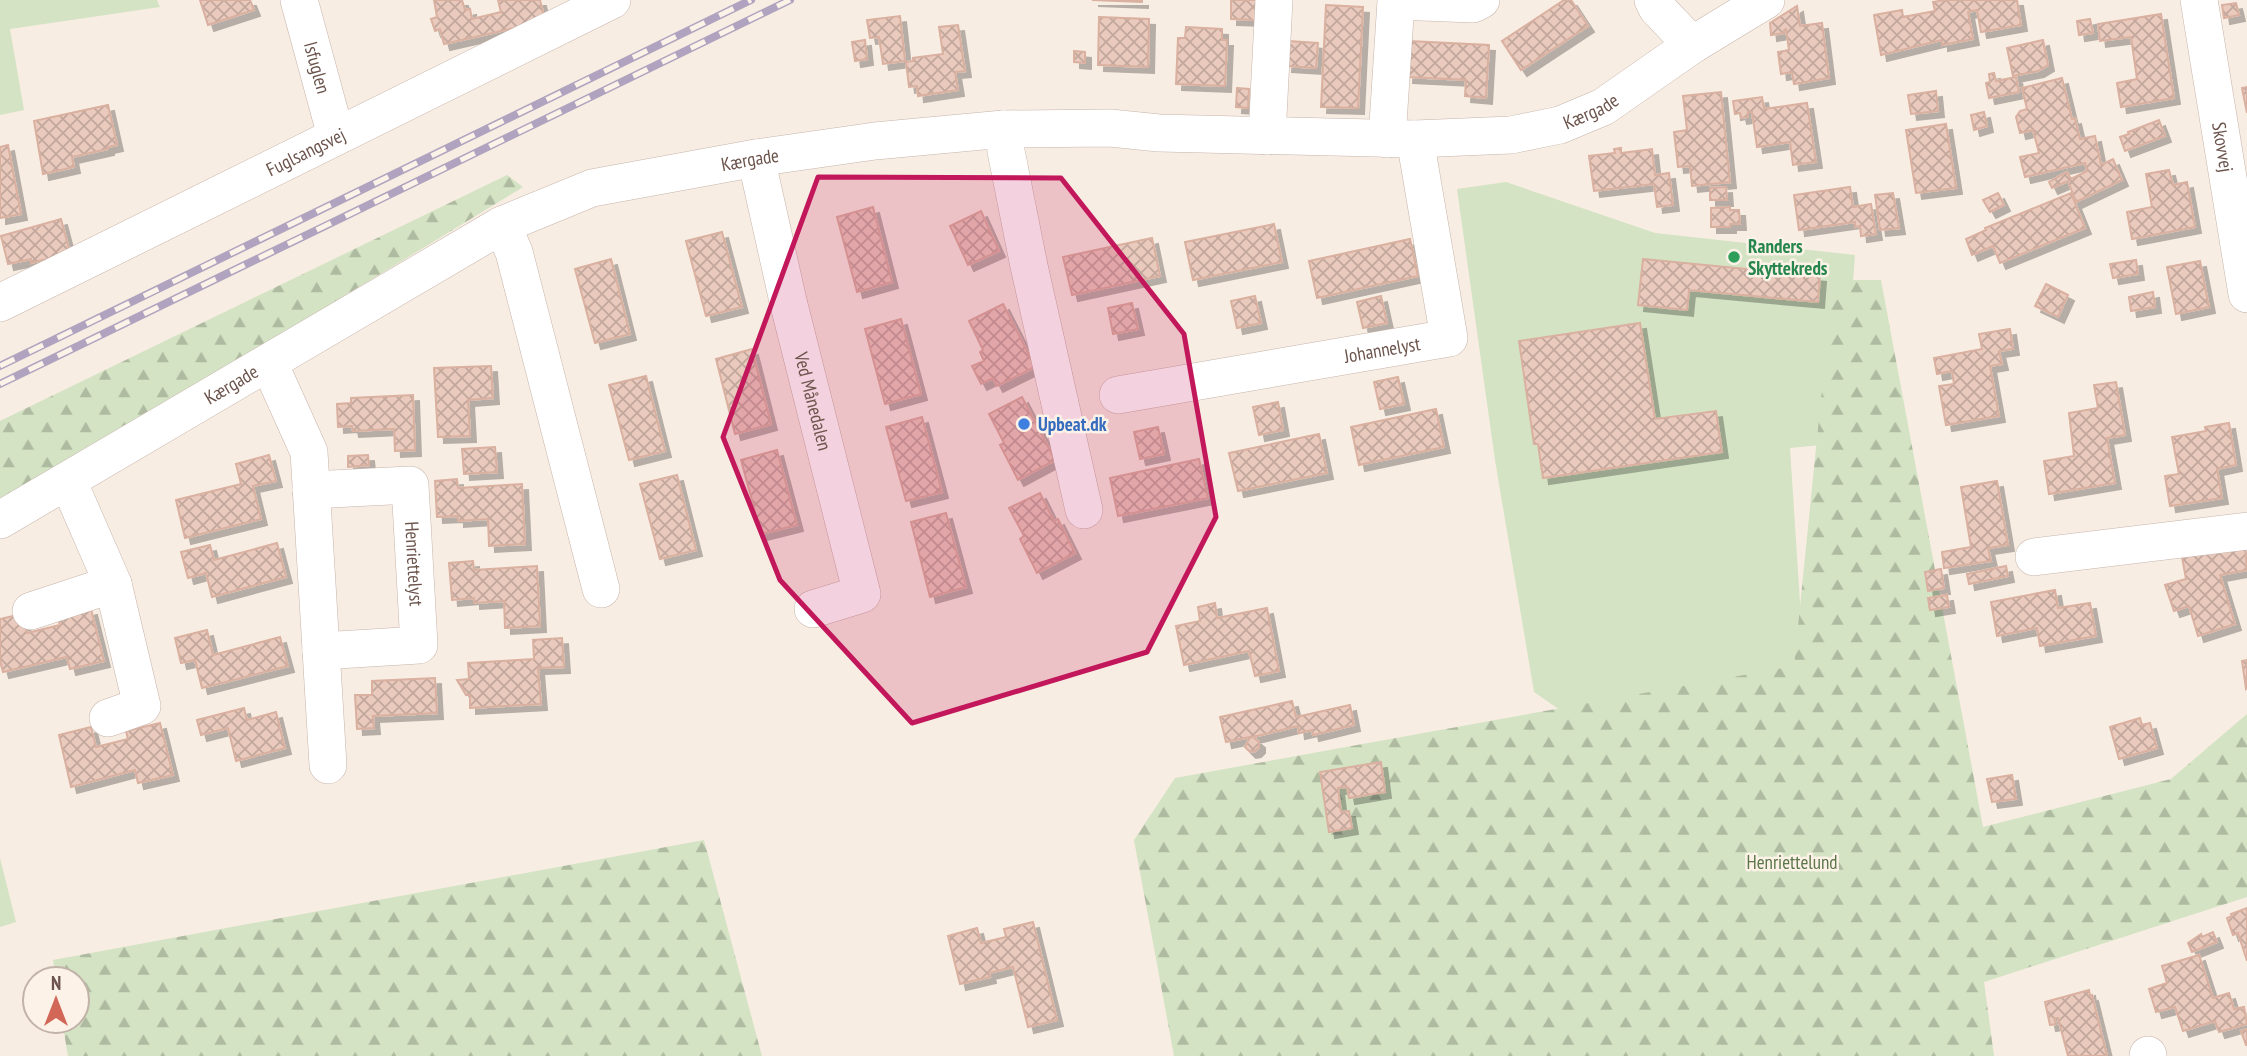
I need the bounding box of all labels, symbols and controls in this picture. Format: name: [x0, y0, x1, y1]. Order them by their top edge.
street label: Isfuglen: [299, 39, 336, 96]
street label: Kærgade: [1559, 88, 1623, 134]
street label: Skovvej: [2207, 120, 2239, 174]
street label: Fuglsangsvej: [262, 122, 349, 181]
street label: Kærgade: [719, 143, 780, 176]
place label: Randers Skyttekreds: [1748, 234, 1828, 280]
marker: Randers Skyttekreds: [1726, 249, 1742, 265]
street label: Johannelyst: [1341, 331, 1423, 368]
street label: Ved Månedalen: [789, 349, 837, 453]
street label: Kærgade: [200, 359, 262, 409]
place label: Upbeat.dk: [1038, 412, 1107, 436]
marker: Upbeat.dk: [1016, 416, 1032, 432]
street label: Henriettelyst: [400, 521, 429, 608]
park label: Henriettelund: [1747, 850, 1837, 874]
north arrow: [21, 965, 91, 1035]
text: N: [51, 971, 61, 995]

